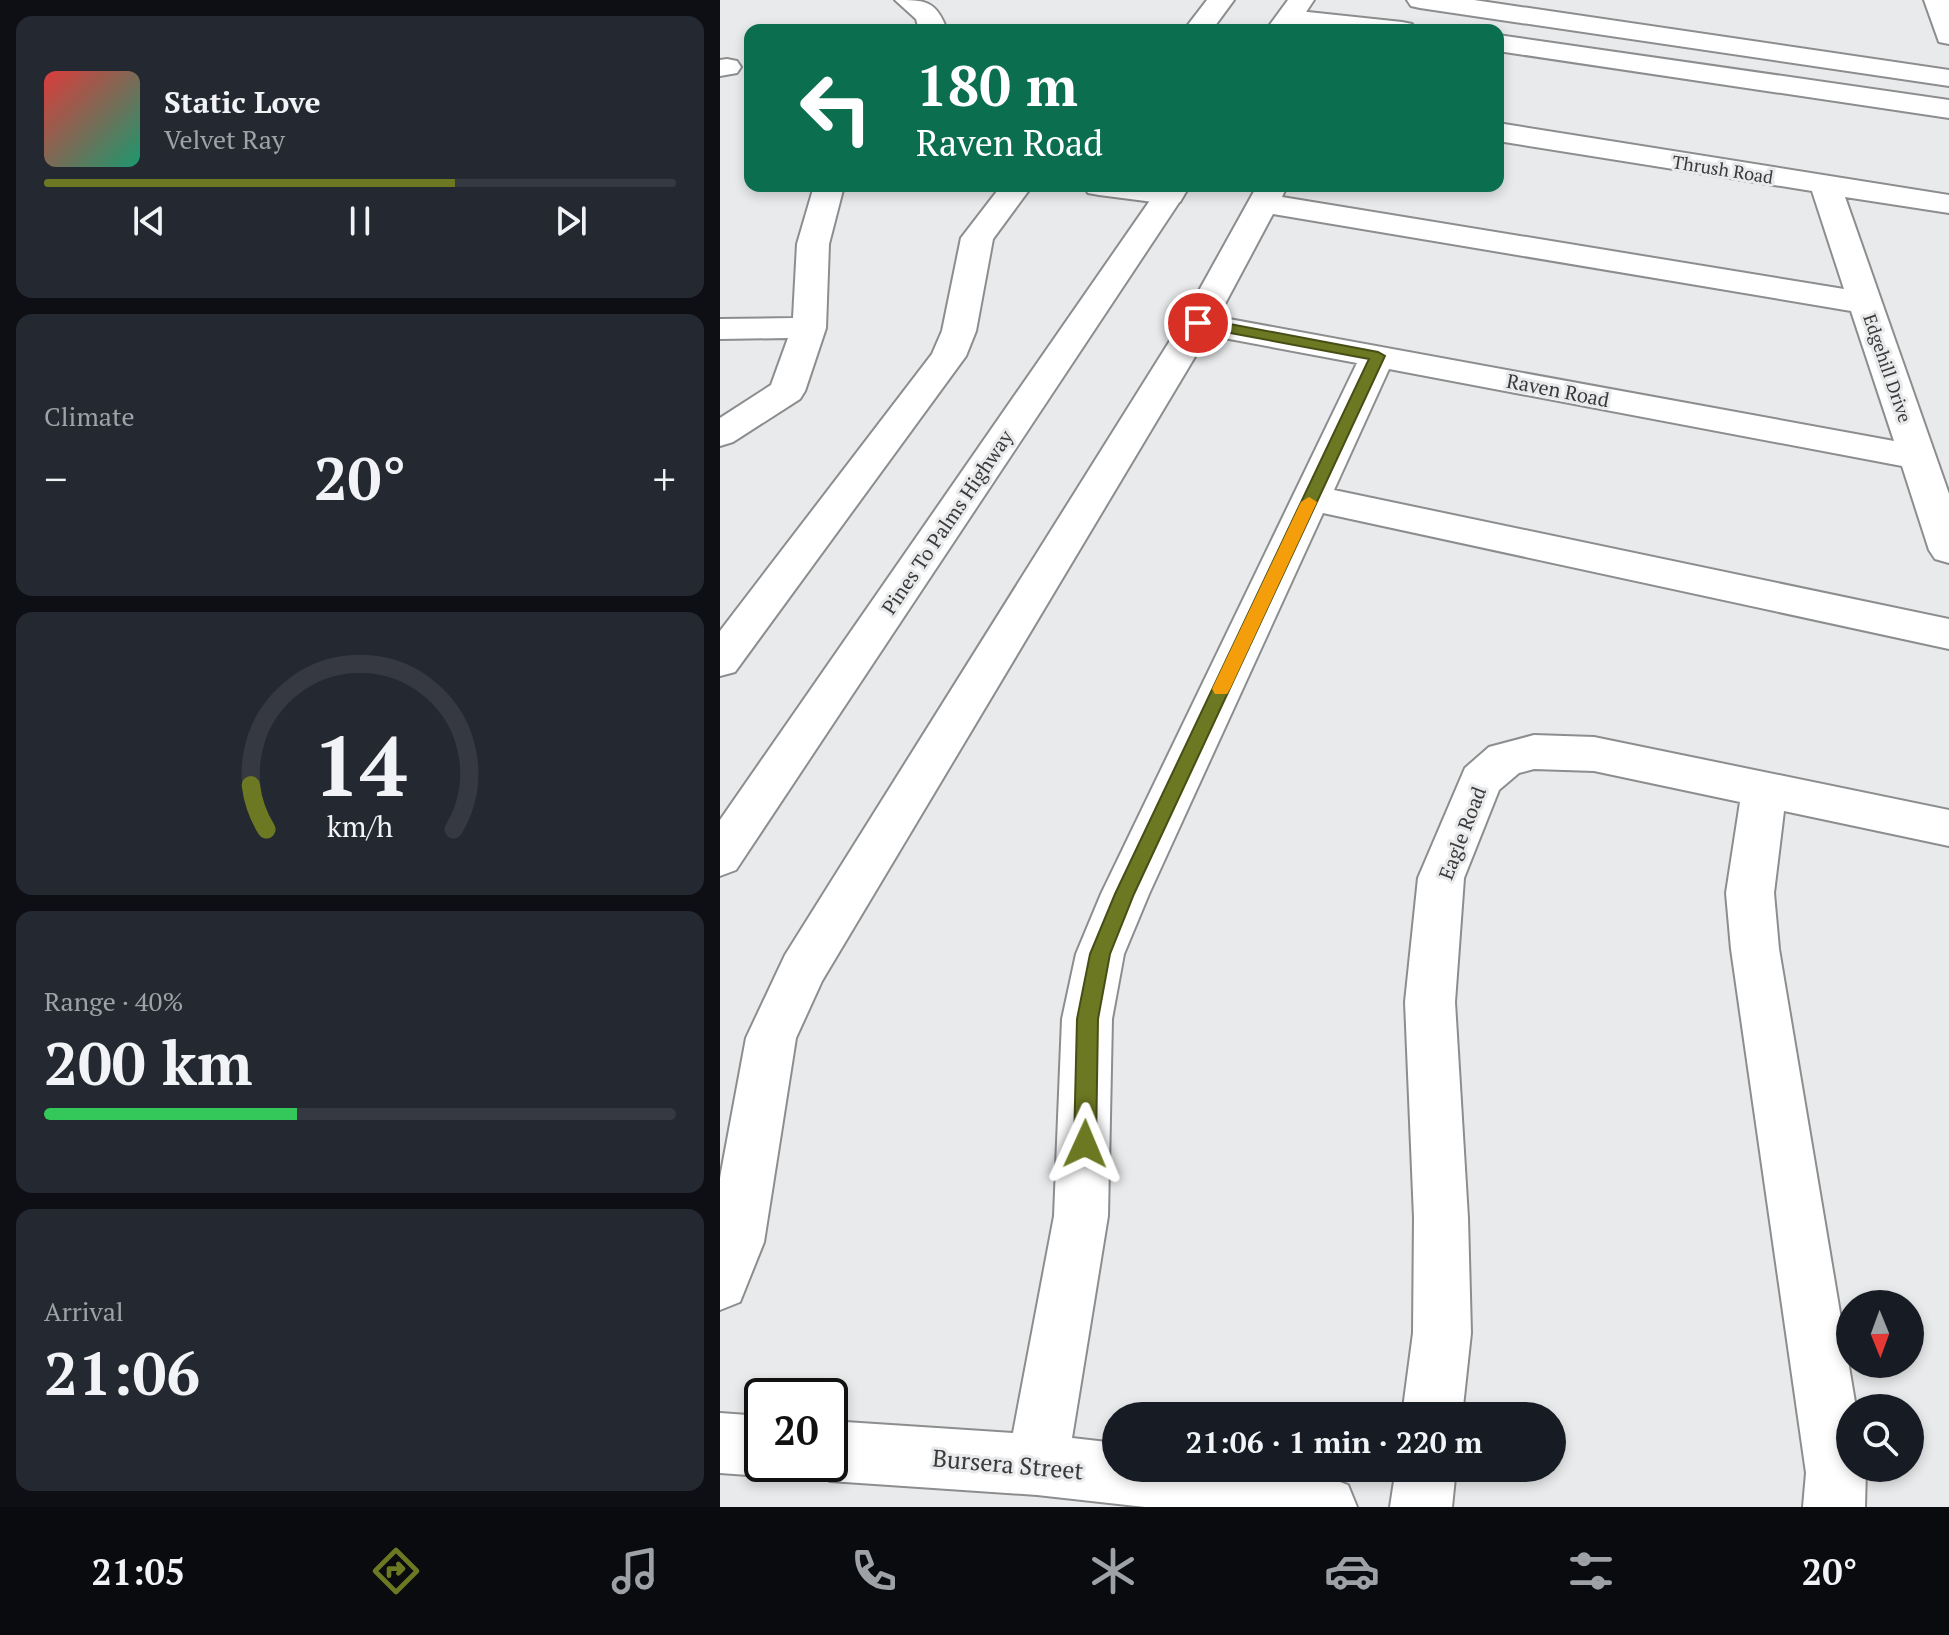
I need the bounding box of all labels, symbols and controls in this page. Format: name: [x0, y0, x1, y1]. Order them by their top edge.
text: 180 m: [916, 48, 1078, 122]
icon: left: [784, 56, 888, 160]
text: Static Love: [164, 82, 321, 122]
text: Raven Road: [916, 119, 1103, 166]
text: Velvet Ray: [164, 122, 285, 156]
street label: Thrush Road: [1671, 149, 1775, 189]
icon: previous: [127, 199, 171, 243]
icon: pause: [338, 199, 382, 243]
icon: next: [549, 199, 593, 243]
pin: [1164, 289, 1232, 357]
icon: arrive: [1176, 301, 1220, 345]
street label: Edgehill Drive: [1858, 311, 1918, 425]
street label: Raven Road: [1504, 367, 1612, 413]
text: Climate: [44, 399, 135, 433]
street label: Pines To Palms Highway: [875, 424, 1019, 619]
text: 20°: [314, 438, 406, 517]
text: −: [44, 449, 67, 508]
text: +: [653, 449, 676, 508]
text: 14: [313, 709, 407, 819]
street label: Eagle Road: [1432, 782, 1492, 884]
text: km/h: [327, 807, 393, 845]
text: Range · 40%: [44, 984, 183, 1018]
text: 200 km: [44, 1023, 252, 1102]
position arrow: [1043, 1102, 1127, 1186]
north arrow: [1836, 1290, 1924, 1378]
map controls: [1836, 1290, 1924, 1482]
text: Arrival: [44, 1294, 124, 1328]
text: 21:06: [44, 1333, 200, 1412]
speed limit sign: 20: [744, 1378, 848, 1482]
button: search: [1836, 1394, 1924, 1482]
text: 21:06 · 1 min · 220 m: [1186, 1422, 1482, 1462]
street label: Bursera Street: [931, 1441, 1085, 1487]
icon: directions: [368, 1543, 424, 1599]
icon: music: [607, 1543, 663, 1599]
icon: phone: [846, 1543, 902, 1599]
icon: climate: [1085, 1543, 1141, 1599]
icon: car: [1324, 1543, 1380, 1599]
icon: filters: [1563, 1543, 1619, 1599]
text: 21:05: [91, 1548, 185, 1595]
text: 20°: [1802, 1548, 1857, 1595]

